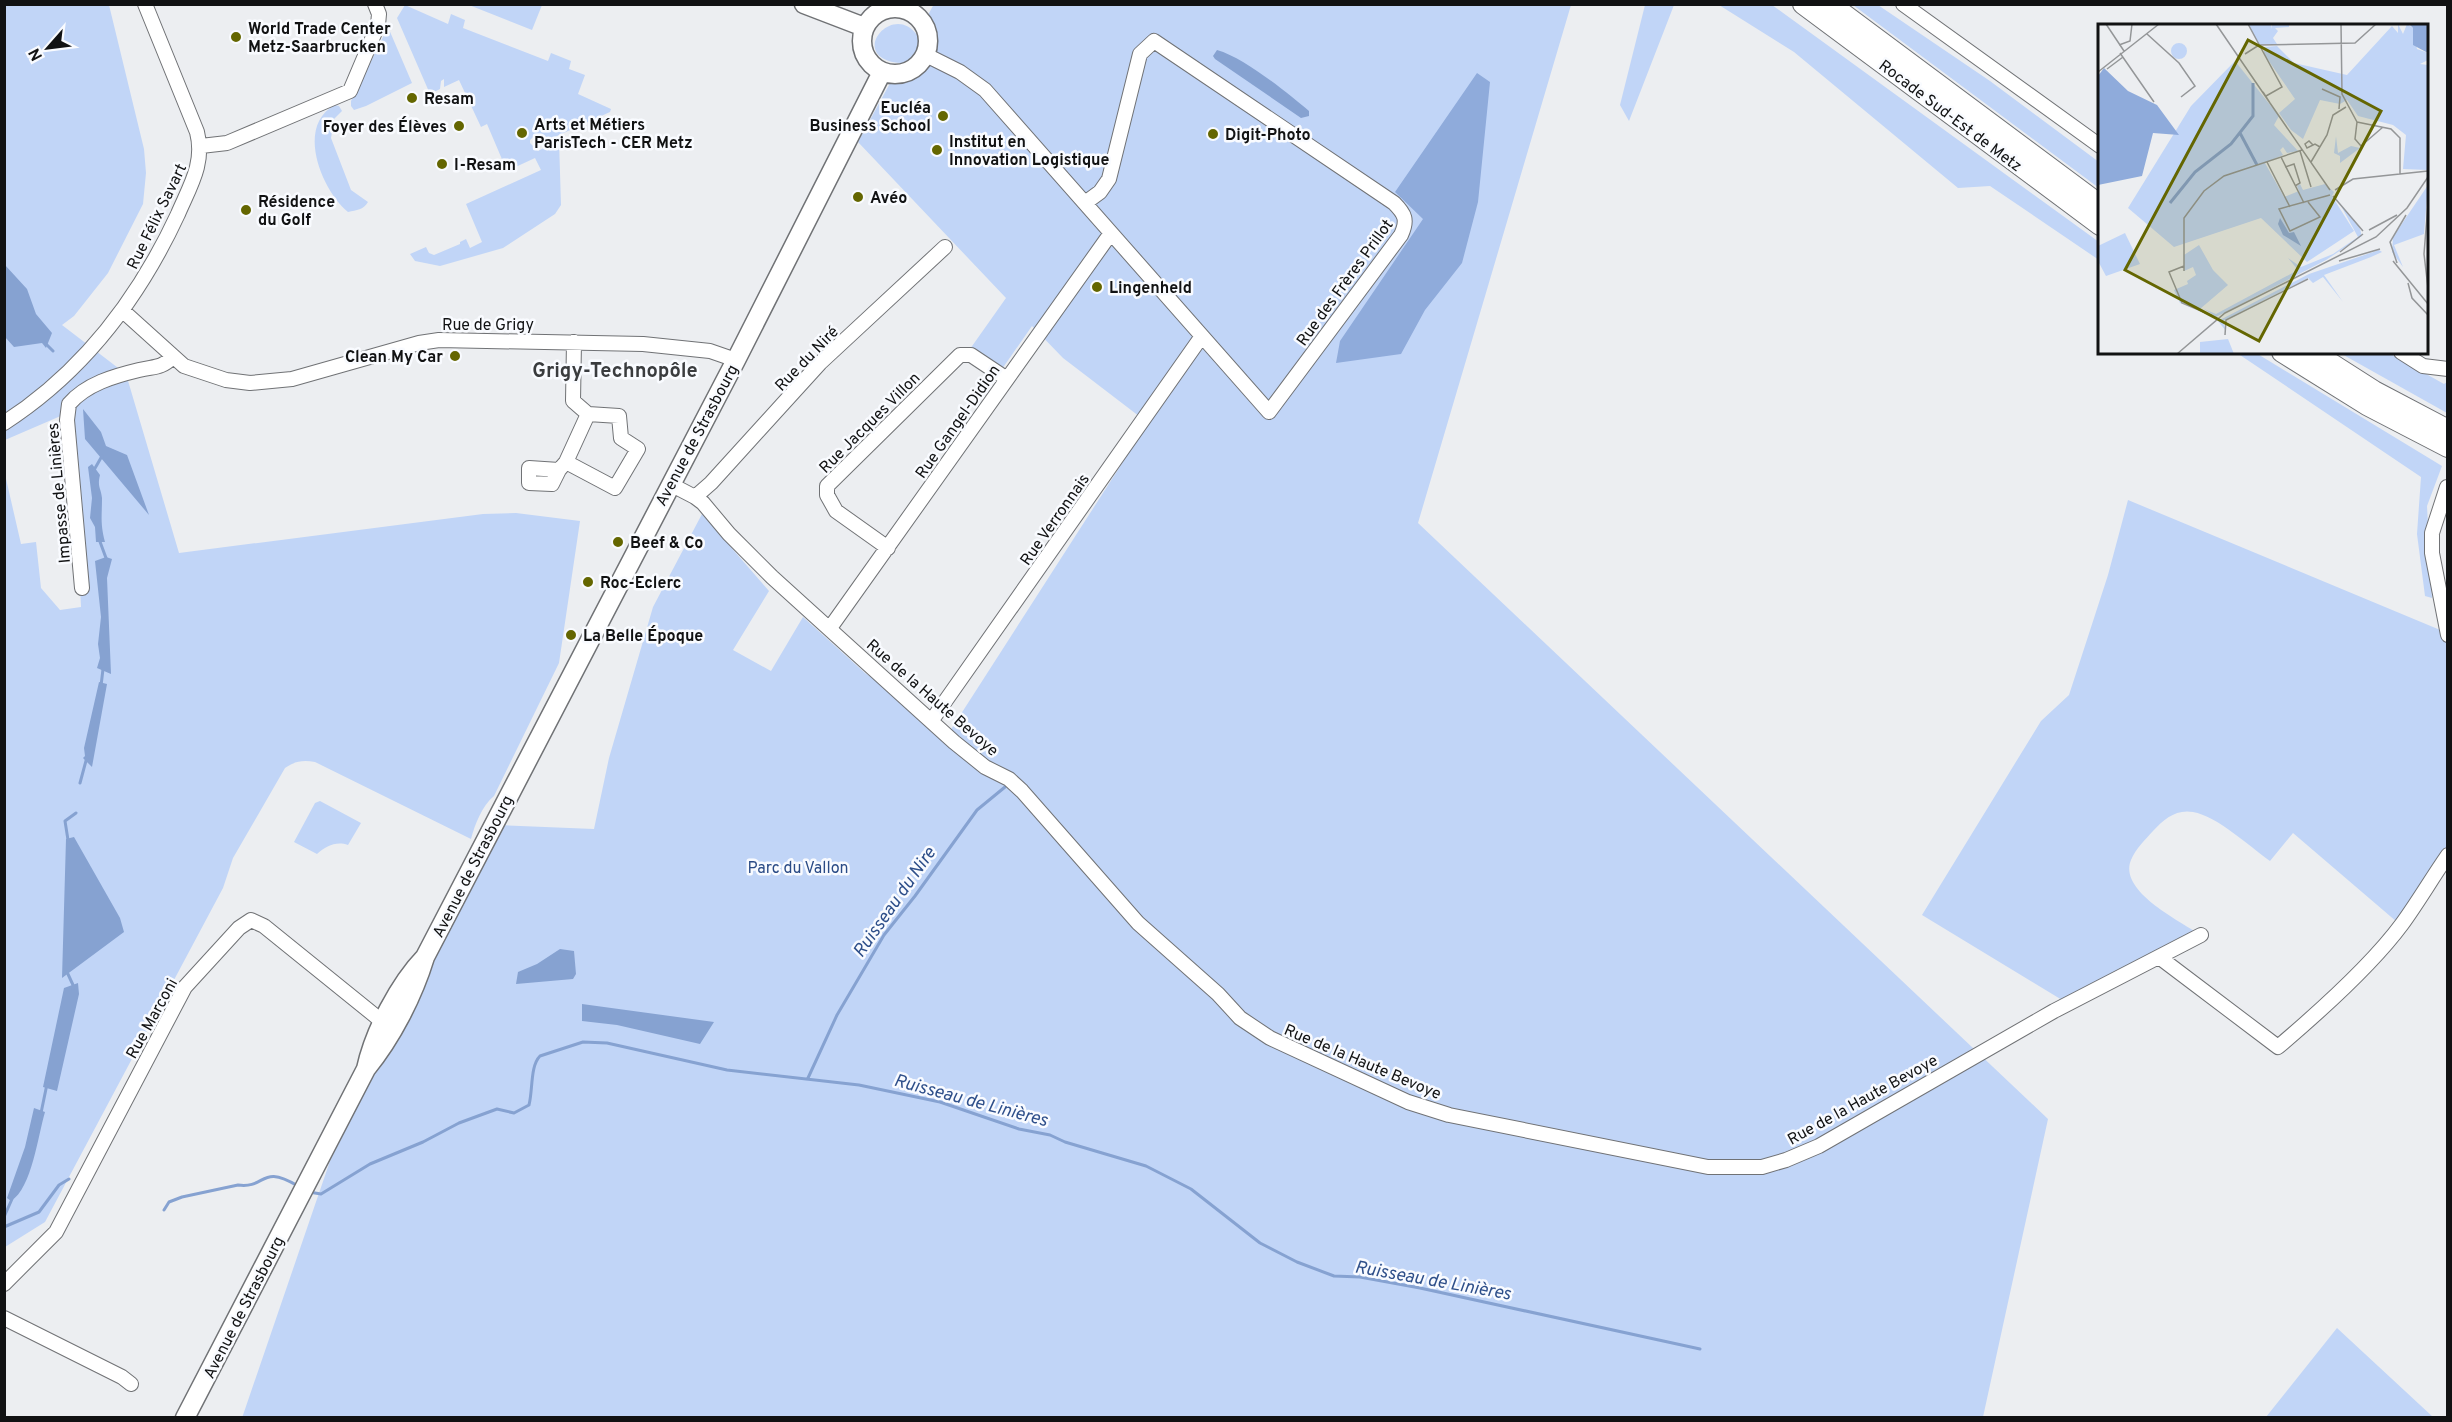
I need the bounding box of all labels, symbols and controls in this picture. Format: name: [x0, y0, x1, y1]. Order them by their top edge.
north arrow: [18, 18, 78, 78]
place label: World Trade Center Metz-Saarbrucken: [248, 20, 391, 58]
inset map: [2098, 24, 2428, 354]
marker: World Trade Center Metz-Saarbrucken: [229, 30, 243, 44]
text: N: [25, 44, 48, 64]
street label: Rocade Sud-Est de Metz: [1874, 56, 2025, 177]
place label: Resam: [424, 90, 474, 110]
marker: Resam: [405, 91, 419, 105]
place label: Eucléa Business School: [809, 99, 931, 137]
marker: Eucléa Business School: [936, 109, 950, 123]
place label: Foyer des Élèves: [323, 116, 447, 138]
place label: Arts et Métiers ParisTech - CER Metz: [534, 116, 693, 154]
marker: Foyer des Élèves: [452, 119, 466, 133]
marker: Arts et Métiers ParisTech - CER Metz: [515, 126, 529, 140]
place label: Digit-Photo: [1225, 126, 1311, 146]
marker: Digit-Photo: [1206, 127, 1220, 141]
place label: Institut en Innovation Logistique: [949, 133, 1109, 171]
marker: Institut en Innovation Logistique: [930, 143, 944, 157]
place label: I-Resam: [454, 156, 516, 176]
marker: I-Resam: [435, 157, 449, 171]
street label: Rue Félix Savart: [124, 161, 192, 273]
place label: Avéo: [870, 189, 907, 209]
marker: Avéo: [851, 190, 865, 204]
place label: Résidence du Golf: [258, 193, 335, 231]
marker: Résidence du Golf: [239, 203, 253, 217]
street label: Rue des Frères Prillot: [1293, 216, 1398, 351]
place label: Lingenheld: [1109, 279, 1192, 299]
marker: Lingenheld: [1090, 280, 1104, 294]
street label: Rue de Grigy: [442, 316, 534, 336]
street label: Rue du Niré: [771, 322, 844, 396]
place label: Clean My Car: [345, 348, 443, 368]
marker: Clean My Car: [448, 349, 462, 363]
district label: Grigy-Technopôle: [532, 359, 698, 385]
street label: Rue Gangel-Didion: [912, 361, 1005, 483]
street label: Avenue de Strasbourg: [652, 362, 744, 510]
street label: Rue Jacques Villon: [816, 369, 925, 478]
street label: Impasse de Linières: [44, 422, 76, 564]
street label: Rue Verronnais: [1017, 470, 1095, 570]
place label: Beef & Co: [630, 534, 703, 554]
marker: Beef & Co: [611, 535, 625, 549]
place label: Roc-Eclerc: [600, 574, 681, 594]
marker: Roc-Eclerc: [581, 575, 595, 589]
place label: La Belle Époque: [583, 625, 703, 647]
marker: La Belle Époque: [564, 628, 578, 642]
street label: Rue de la Haute Bevoye: [861, 636, 1002, 761]
street label: Avenue de Strasbourg: [429, 792, 518, 942]
water label: Ruisseau du Nire: [849, 843, 942, 963]
park label: Parc du Vallon: [747, 859, 849, 879]
street label: Rue Marconi: [123, 975, 183, 1063]
street label: Rue de la Haute Bevoye: [1281, 1021, 1444, 1105]
street label: Rue de la Haute Bevoye: [1784, 1051, 1942, 1150]
water label: Ruisseau de Linières: [891, 1070, 1051, 1133]
street label: Avenue de Strasbourg: [200, 1233, 289, 1383]
water label: Ruisseau de Linières: [1353, 1256, 1513, 1307]

